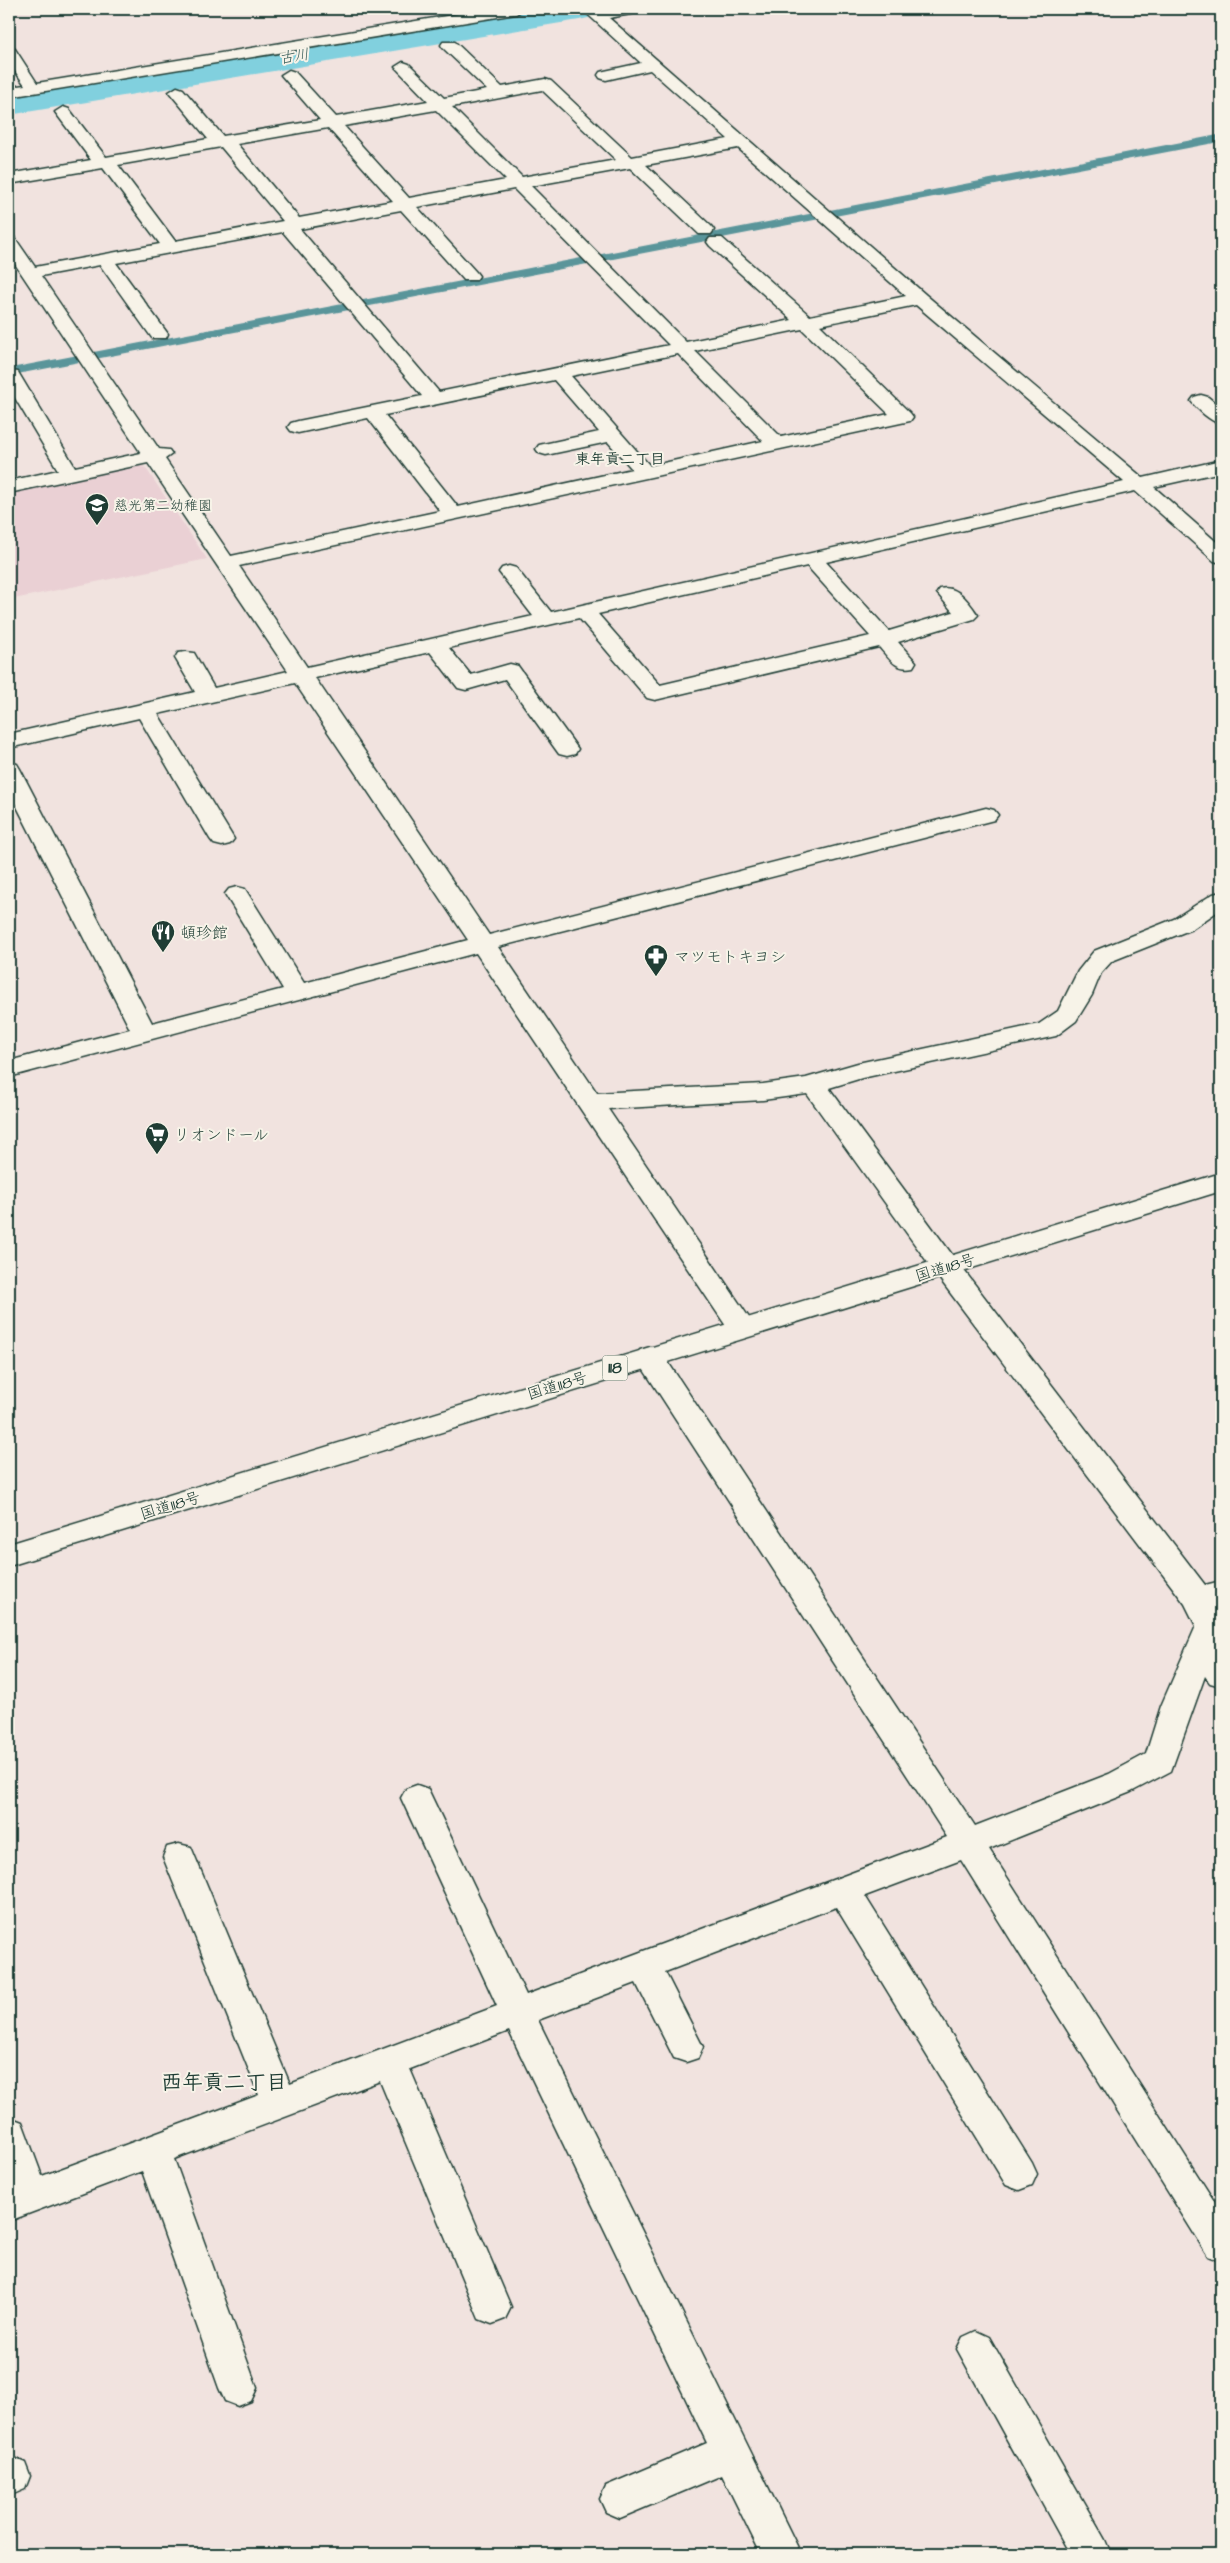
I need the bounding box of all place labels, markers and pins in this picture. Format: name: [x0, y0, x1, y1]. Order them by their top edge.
school or university icon: 慈光第二幼稚園: [84, 492, 110, 526]
place label: 慈光第二幼稚園: [114, 496, 212, 516]
restaurant icon: 頓珍館: [150, 919, 176, 953]
place label: 頓珍館: [180, 922, 228, 944]
pharmacy icon: マツモトキヨシ: [643, 943, 669, 977]
place label: マツモトキヨシ: [674, 946, 786, 968]
supermarket icon: リオンドール: [144, 1121, 170, 1155]
place label: リオンドール: [174, 1124, 269, 1146]

